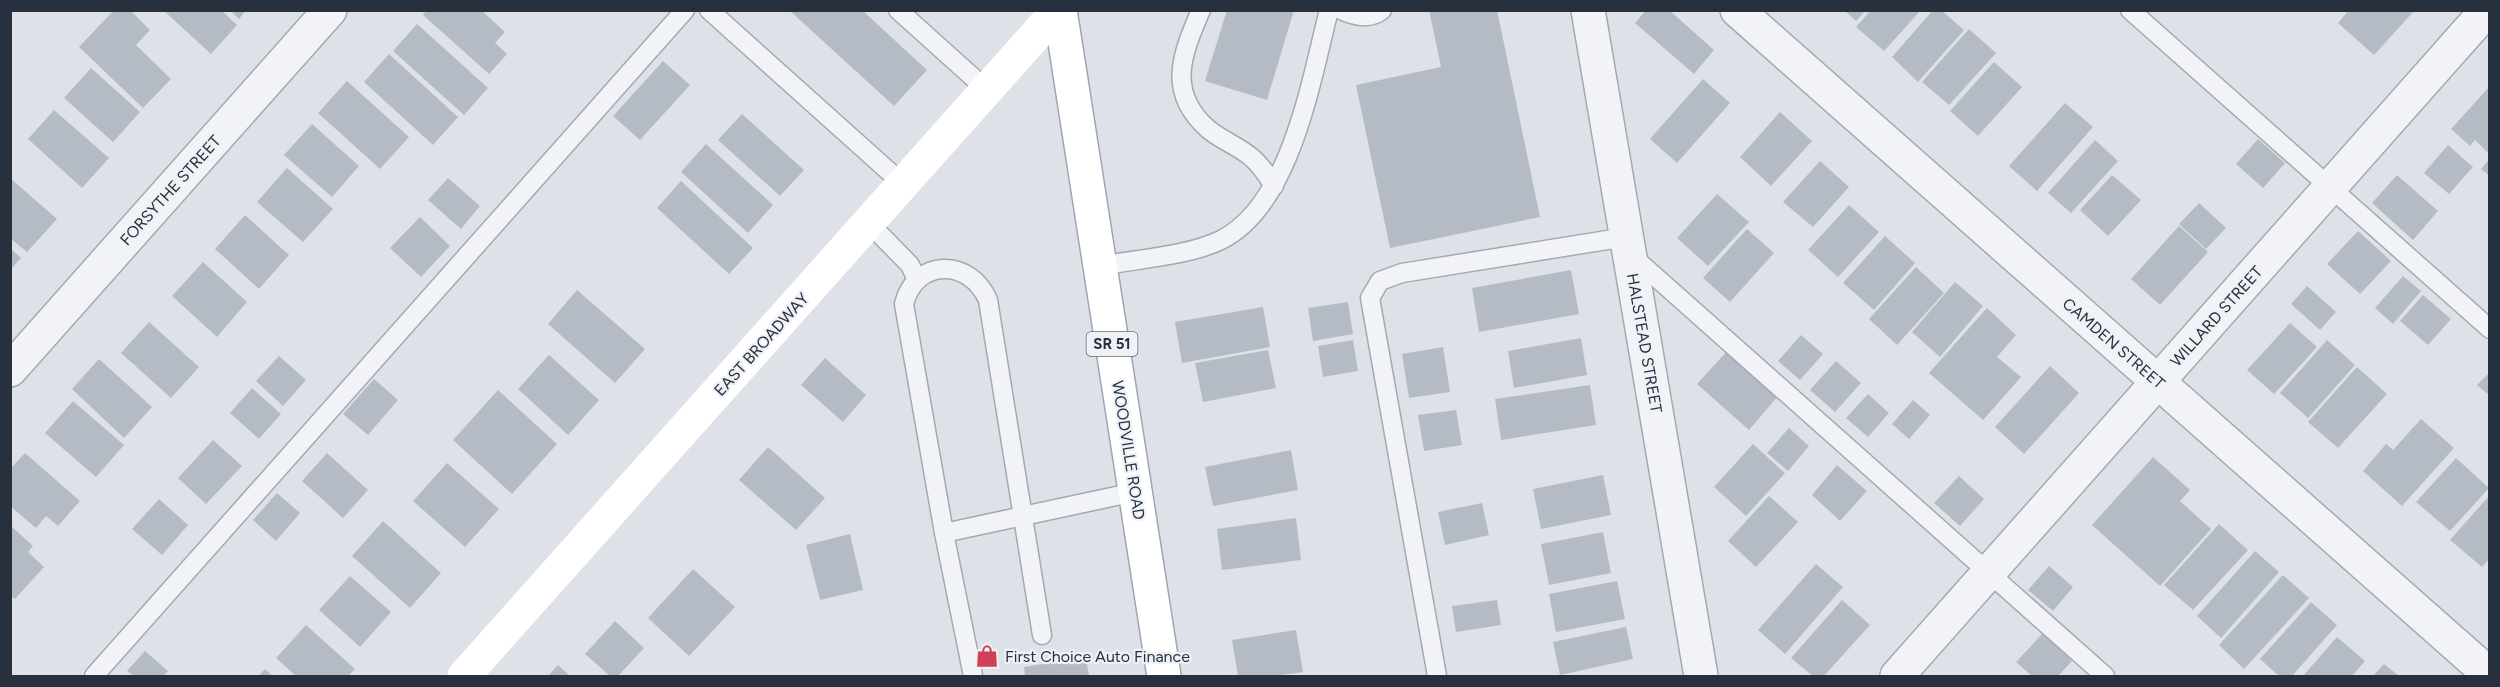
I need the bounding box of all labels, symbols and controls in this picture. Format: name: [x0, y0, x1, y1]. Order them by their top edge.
street label: FORSYTHE STREET: [116, 131, 225, 249]
street label: WILLARD STREET: [2166, 262, 2267, 370]
street label: HALSTEAD STREET: [1623, 272, 1666, 415]
street label: EAST BROADWAY: [710, 289, 813, 400]
street label: CAMDEN STREET: [2059, 294, 2169, 393]
road number: SR 51: [1086, 332, 1138, 356]
street label: WOODVILLE ROAD: [1108, 379, 1149, 521]
shop icon: First Choice Auto Finance: [974, 643, 1000, 669]
place label: First Choice Auto Finance: [1005, 647, 1190, 666]

